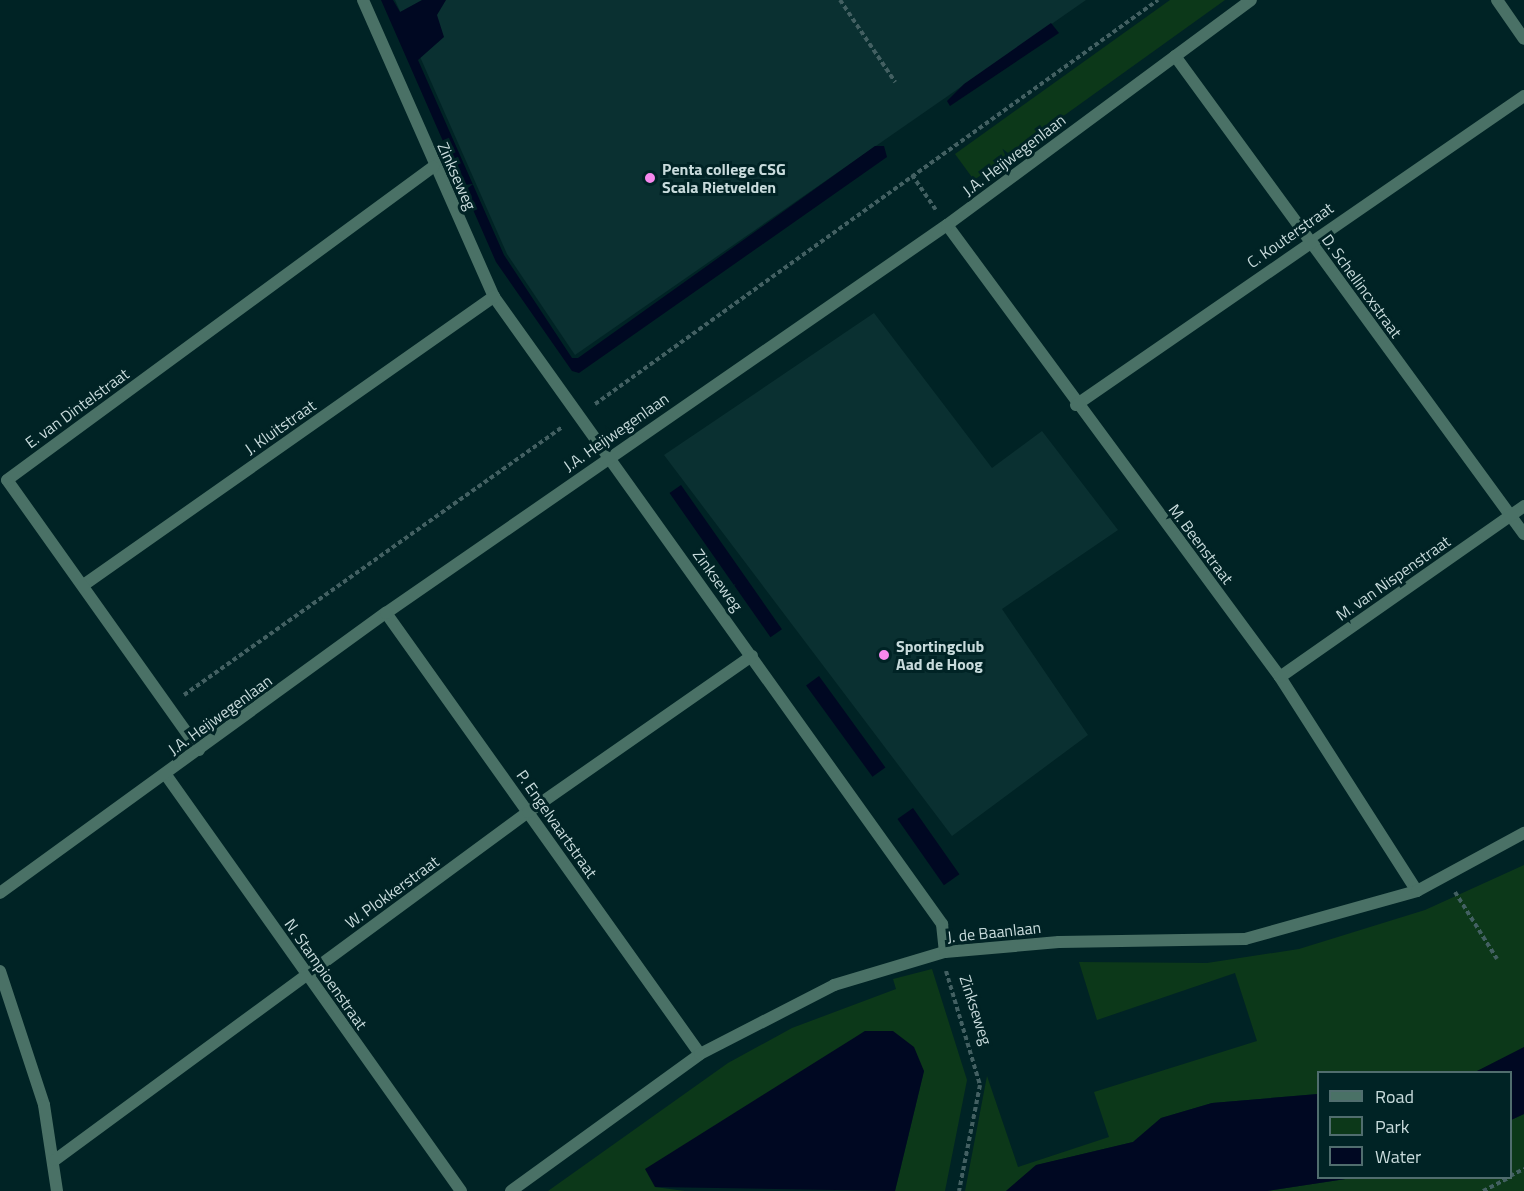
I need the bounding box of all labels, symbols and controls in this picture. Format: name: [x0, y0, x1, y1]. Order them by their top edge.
street label: J.A. Heijwegenlaan: [959, 110, 1069, 200]
street label: Zinkseweg: [434, 139, 480, 213]
place label: Penta college CSG Scala Rietvelden: [662, 159, 786, 197]
marker: Penta college CSG Scala Rietvelden: [643, 171, 657, 185]
street label: C. Kouterstraat: [1243, 198, 1337, 272]
street label: D. Schellincxstraat: [1318, 230, 1406, 342]
street label: E. van Dintelstraat: [21, 364, 133, 452]
street label: J.A. Heijwegenlaan: [560, 389, 672, 475]
street label: J. Kluitstraat: [241, 396, 319, 458]
street label: M. Beenstraat: [1165, 500, 1237, 588]
street label: M. van Nispenstraat: [1332, 531, 1454, 625]
street label: Zinkseweg: [689, 545, 747, 615]
place label: Sportingclub Aad de Hoog: [896, 636, 984, 674]
marker: Sportingclub Aad de Hoog: [877, 648, 891, 662]
street label: J.A. Heijwegenlaan: [164, 671, 276, 759]
street label: P. Engelvaartstraat: [513, 766, 601, 882]
street label: W. Plokkerstraat: [341, 852, 443, 932]
street label: N. Stampioenstraat: [281, 915, 371, 1033]
street label: J. de Baanlaan: [946, 918, 1042, 946]
street label: Zinkseweg: [956, 973, 996, 1047]
legend: [1317, 1071, 1512, 1179]
text: Road: [1375, 1083, 1414, 1110]
text: Park: [1375, 1113, 1409, 1140]
text: Water: [1375, 1143, 1421, 1170]

